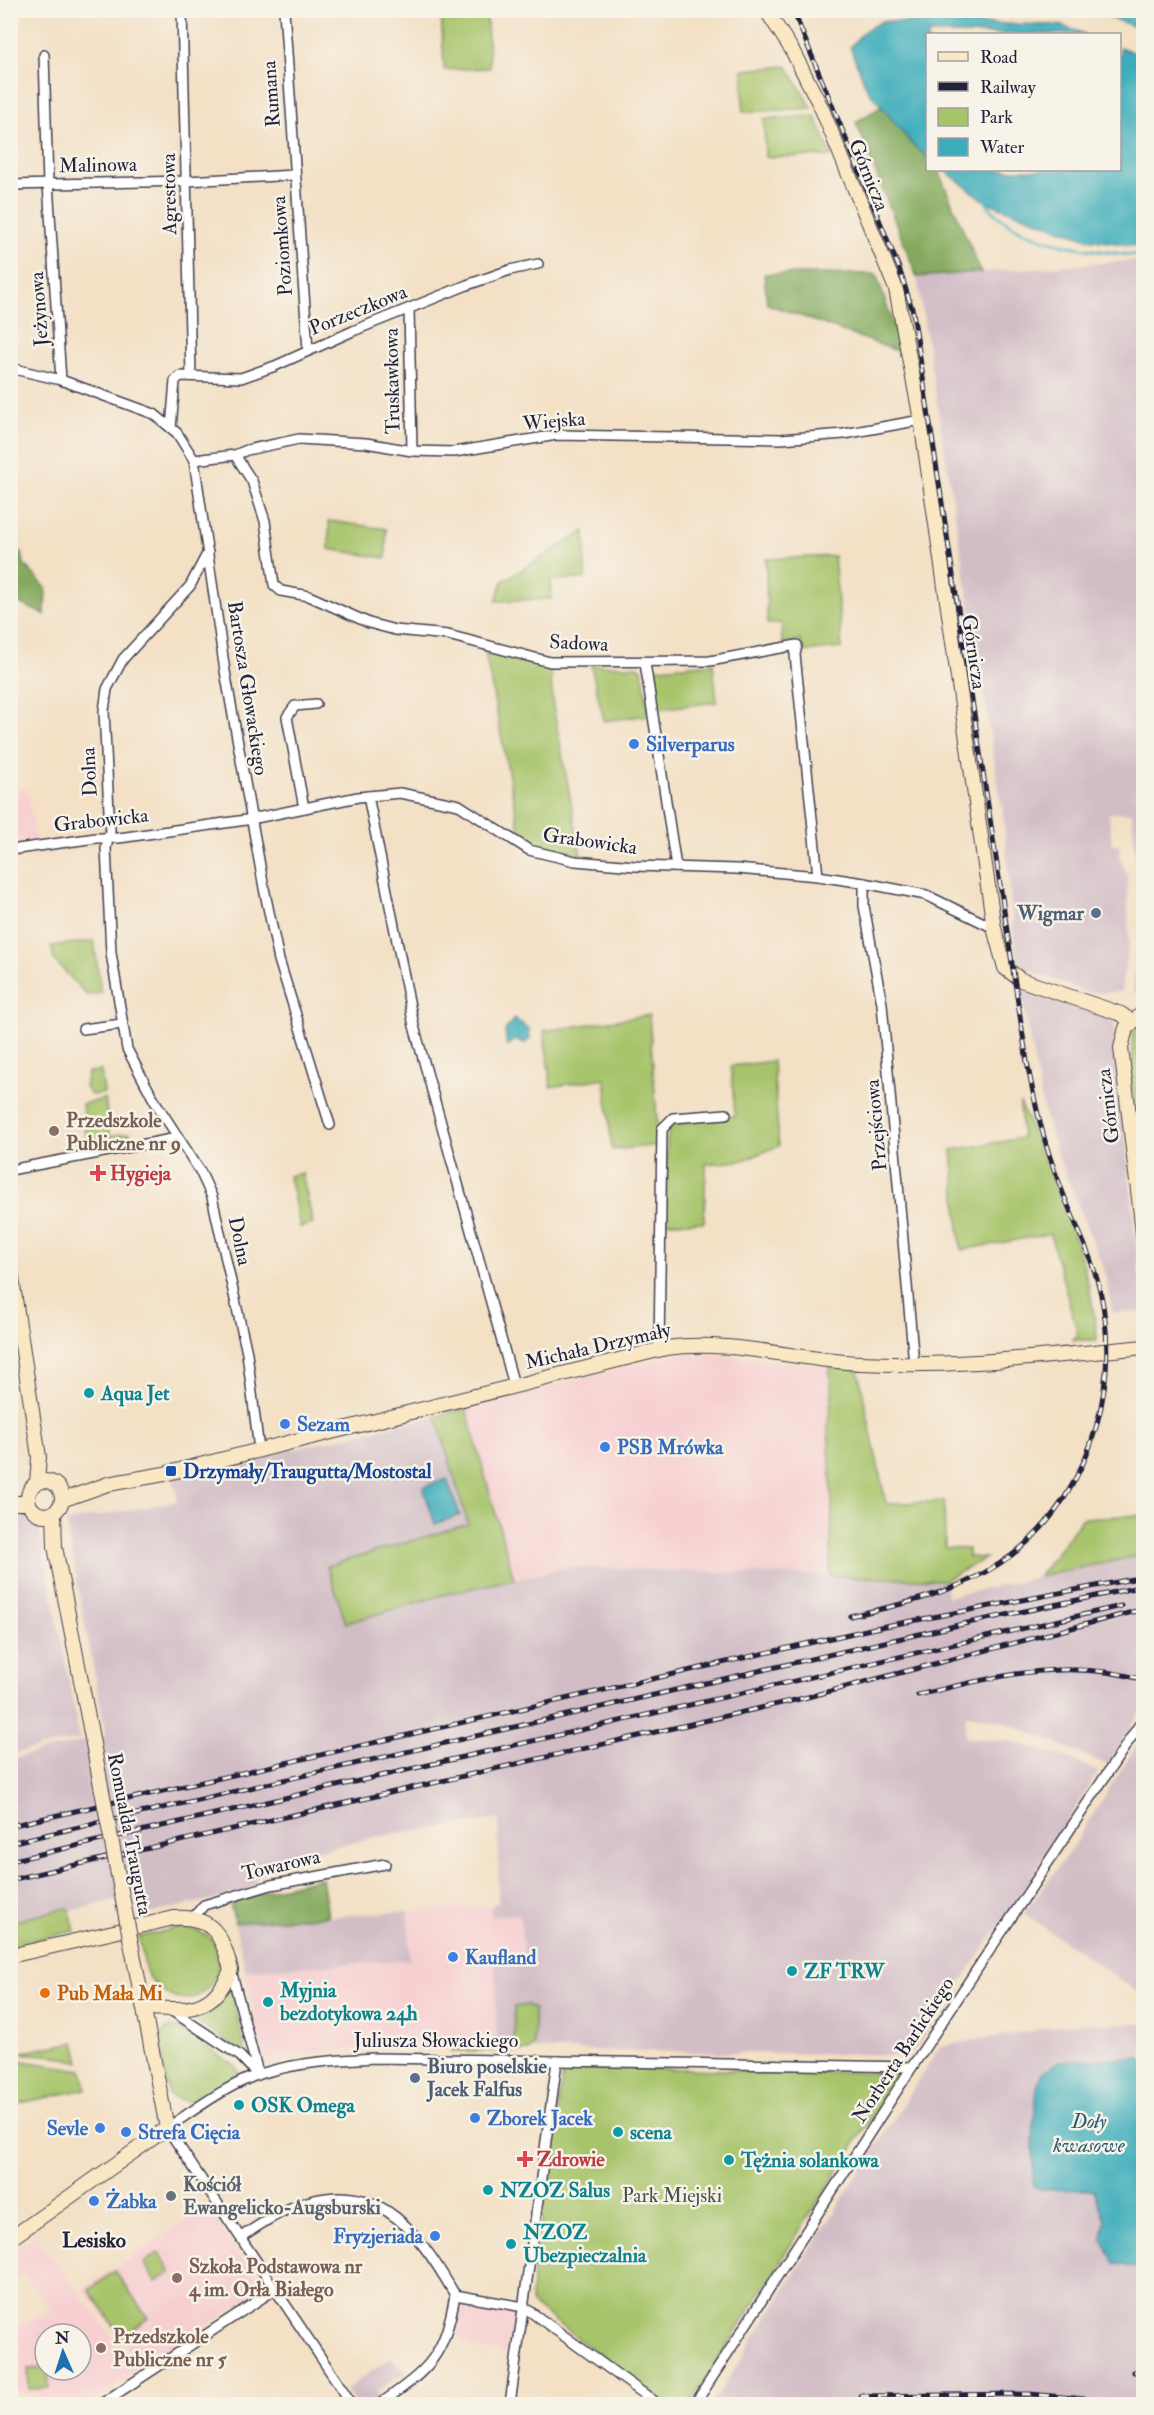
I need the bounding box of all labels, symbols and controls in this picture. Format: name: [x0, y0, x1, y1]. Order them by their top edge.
legend: [926, 33, 1121, 171]
text: Road: [980, 46, 1018, 69]
street label: Rumana: [256, 59, 286, 128]
text: Railway: [980, 76, 1037, 99]
text: Park: [980, 106, 1013, 129]
street label: Górnicza: [843, 135, 895, 215]
text: Water: [979, 136, 1024, 159]
street label: Malinowa: [59, 152, 138, 178]
street label: Agrestowa: [156, 152, 182, 236]
street label: Poziomkowa: [266, 194, 298, 297]
street label: Jeżynowa: [24, 270, 54, 348]
street label: Porzeczkowa: [305, 279, 411, 341]
street label: Truskawkowa: [379, 327, 405, 434]
street label: Wiejska: [521, 406, 587, 436]
street label: Bartosza Głowackiego: [222, 599, 274, 777]
street label: Górnicza: [956, 613, 992, 692]
street label: Sadowa: [549, 629, 610, 657]
place label: Silverparus: [646, 732, 735, 758]
marker: Silverparus: [627, 737, 641, 751]
street label: Dolna: [75, 746, 103, 797]
street label: Grabowicka: [52, 803, 150, 837]
street label: Grabowicka: [541, 822, 640, 860]
place label: Wigmar: [1016, 901, 1085, 927]
marker: Wigmar: [1089, 906, 1103, 920]
street label: Górnicza: [1091, 1066, 1125, 1145]
street label: Przejściowa: [859, 1077, 892, 1172]
place label: Przedszkole Publiczne nr 9: [66, 1108, 181, 1156]
marker: Przedszkole Publiczne nr 9: [47, 1124, 61, 1138]
place label: Hygieja: [110, 1161, 172, 1187]
marker: Hygieja: [91, 1166, 105, 1180]
street label: Dolna: [223, 1214, 258, 1269]
street label: Michała Drzymały: [523, 1317, 674, 1375]
place label: Aqua Jet: [100, 1381, 170, 1407]
marker: Aqua Jet: [82, 1386, 96, 1400]
place label: Sezam: [297, 1412, 350, 1437]
marker: Sezam: [278, 1417, 292, 1431]
place label: PSB Mrówka: [617, 1435, 724, 1460]
marker: PSB Mrówka: [598, 1440, 612, 1454]
place label: Drzymały/Traugutta/Mostostal: [183, 1459, 432, 1485]
marker: Drzymały/Traugutta/Mostostal: [164, 1464, 178, 1478]
street label: Romualda Traugutta: [102, 1751, 158, 1918]
street label: Towarowa: [239, 1844, 323, 1886]
place label: Kaufland: [465, 1945, 536, 1970]
marker: Kaufland: [446, 1950, 460, 1964]
place label: ZF TRW: [804, 1959, 886, 1984]
marker: ZF TRW: [785, 1964, 799, 1978]
street label: Norberta Barlickiego: [847, 1972, 959, 2128]
place label: Myjnia bezdotykowa 24h: [279, 1978, 418, 2027]
place label: Pub Mała Mi: [57, 1981, 163, 2006]
marker: Pub Mała Mi: [38, 1986, 52, 2000]
marker: Myjnia bezdotykowa 24h: [261, 1995, 275, 2009]
street label: Juliusza Słowackiego: [353, 2028, 518, 2053]
place label: Biuro poselskie Jacek Falfus: [426, 2054, 548, 2102]
marker: Biuro poselskie Jacek Falfus: [408, 2071, 422, 2085]
place label: OSK Omega: [251, 2093, 356, 2119]
marker: OSK Omega: [232, 2098, 246, 2112]
place label: Zborek Jacek: [487, 2106, 593, 2131]
water label: Doły kwasowe: [1052, 2108, 1126, 2159]
marker: Zborek Jacek: [468, 2111, 482, 2125]
place label: Sevle: [47, 2116, 89, 2141]
place label: Strefa Cięcia: [138, 2120, 241, 2145]
place label: scena: [630, 2120, 673, 2145]
marker: Sevle: [93, 2121, 107, 2135]
marker: Strefa Cięcia: [119, 2125, 133, 2139]
marker: scena: [611, 2125, 625, 2139]
place label: Zdrowie: [537, 2147, 605, 2172]
place label: Tężnia solankowa: [740, 2148, 879, 2173]
marker: Zdrowie: [518, 2152, 532, 2166]
marker: Tężnia solankowa: [722, 2153, 736, 2167]
place label: Kościół Ewangelicko-Augsburski: [183, 2172, 382, 2221]
place label: NZOZ Salus: [499, 2178, 610, 2203]
marker: NZOZ Salus: [481, 2183, 495, 2197]
park label: Park Miejski: [622, 2183, 722, 2208]
place label: Żabka: [106, 2188, 157, 2214]
marker: Kościół Ewangelicko-Augsburski: [164, 2189, 178, 2203]
marker: Żabka: [87, 2194, 101, 2208]
place label: NZOZ Ubezpieczalnia: [522, 2220, 647, 2269]
place label: Fryzjeriada: [333, 2224, 424, 2250]
district label: Lesisko: [62, 2227, 126, 2254]
marker: Fryzjeriada: [428, 2229, 442, 2243]
marker: NZOZ Ubezpieczalnia: [504, 2237, 518, 2251]
place label: Szkoła Podstawowa nr 4 im. Orła Białego: [188, 2254, 363, 2303]
marker: Szkoła Podstawowa nr 4 im. Orła Białego: [170, 2271, 184, 2285]
north arrow: [33, 2322, 93, 2382]
place label: Przedszkole Publiczne nr 5: [113, 2324, 228, 2372]
text: N: [54, 2328, 71, 2348]
marker: Przedszkole Publiczne nr 5: [94, 2341, 108, 2355]

